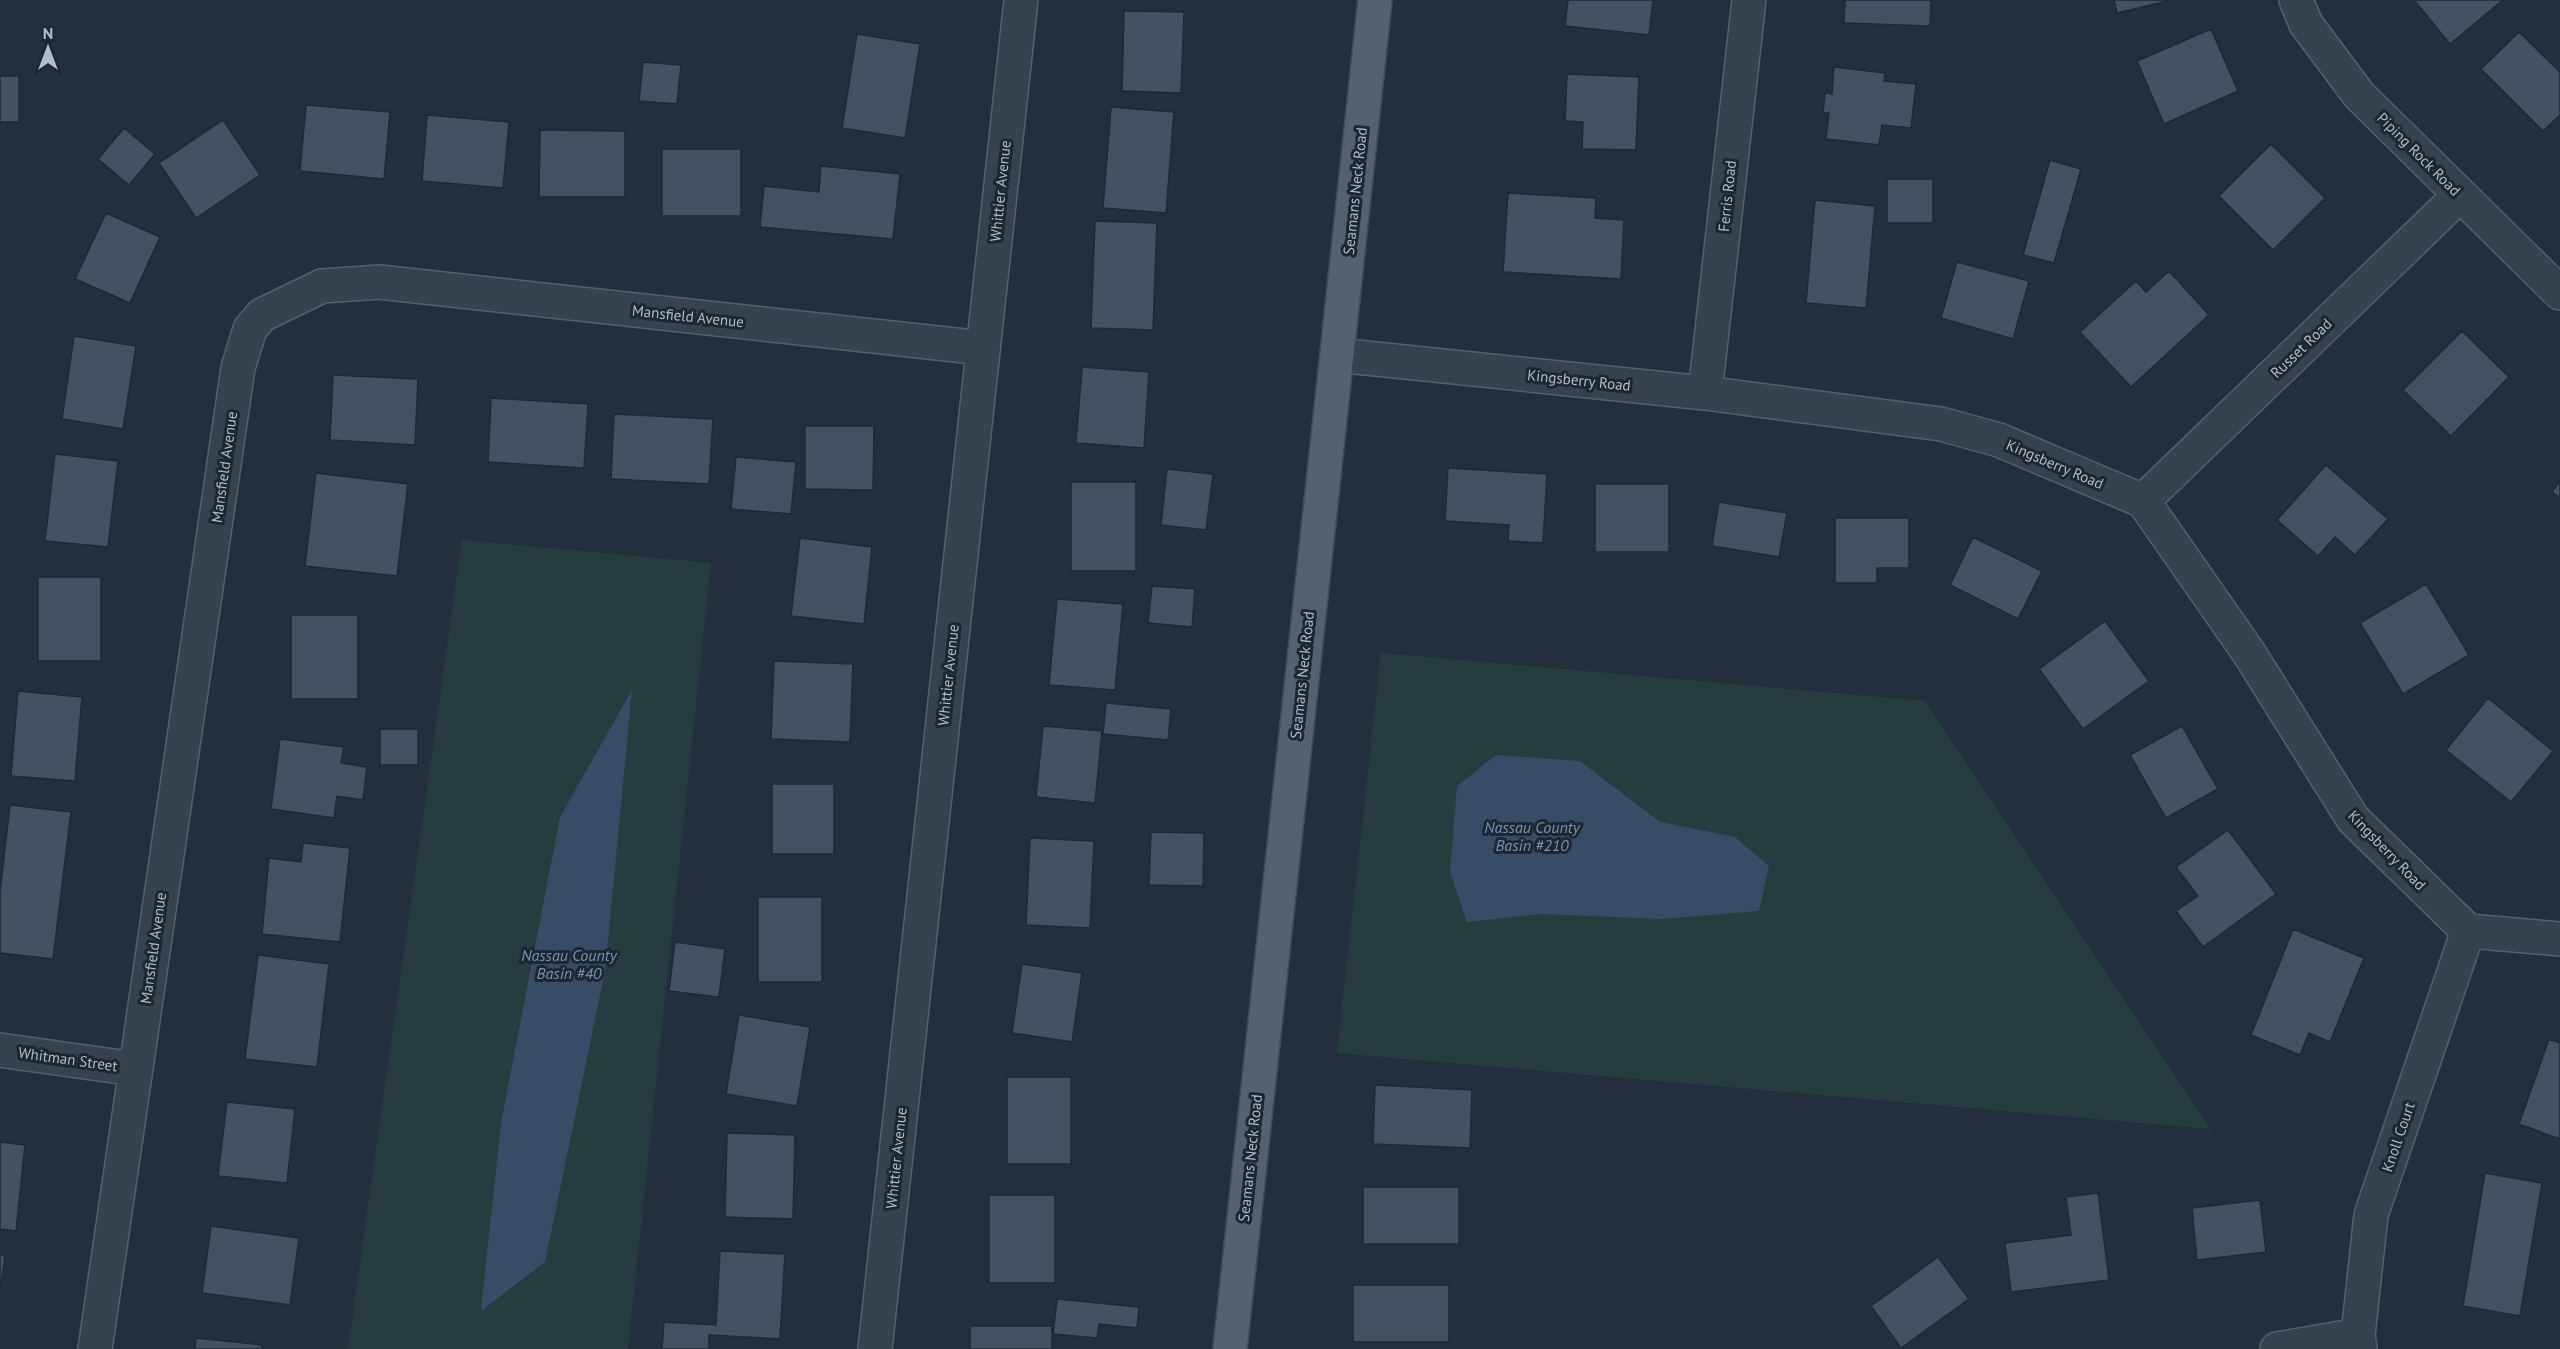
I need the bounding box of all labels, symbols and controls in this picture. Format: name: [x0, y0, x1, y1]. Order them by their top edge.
north arrow: [18, 18, 78, 78]
text: N: [43, 23, 53, 43]
street label: Piping Rock Road: [2373, 108, 2465, 200]
street label: Seamans Neck Road: [1339, 126, 1371, 256]
street label: Whittier Avenue: [985, 139, 1015, 243]
street label: Ferris Road: [1714, 159, 1740, 233]
street label: Mansfield Avenue: [631, 301, 745, 331]
street label: Russet Road: [2266, 314, 2336, 382]
street label: Kingsberry Road: [1526, 365, 1632, 395]
street label: Mansfield Avenue: [207, 410, 241, 524]
street label: Kingsberry Road: [2003, 435, 2107, 493]
street label: Seamans Neck Road: [1286, 610, 1318, 740]
street label: Whittier Avenue: [933, 623, 963, 727]
street label: Kingsberry Road: [2344, 806, 2430, 894]
water label: Nassau County Basin #210: [1484, 817, 1581, 855]
street label: Mansfield Avenue: [136, 891, 170, 1005]
water label: Nassau County Basin #40: [521, 945, 618, 983]
street label: Whitman Street: [17, 1043, 119, 1075]
street label: Seamans Neck Road: [1234, 1093, 1266, 1223]
street label: Knoll Court: [2377, 1100, 2419, 1174]
street label: Whittier Avenue: [881, 1106, 911, 1210]

